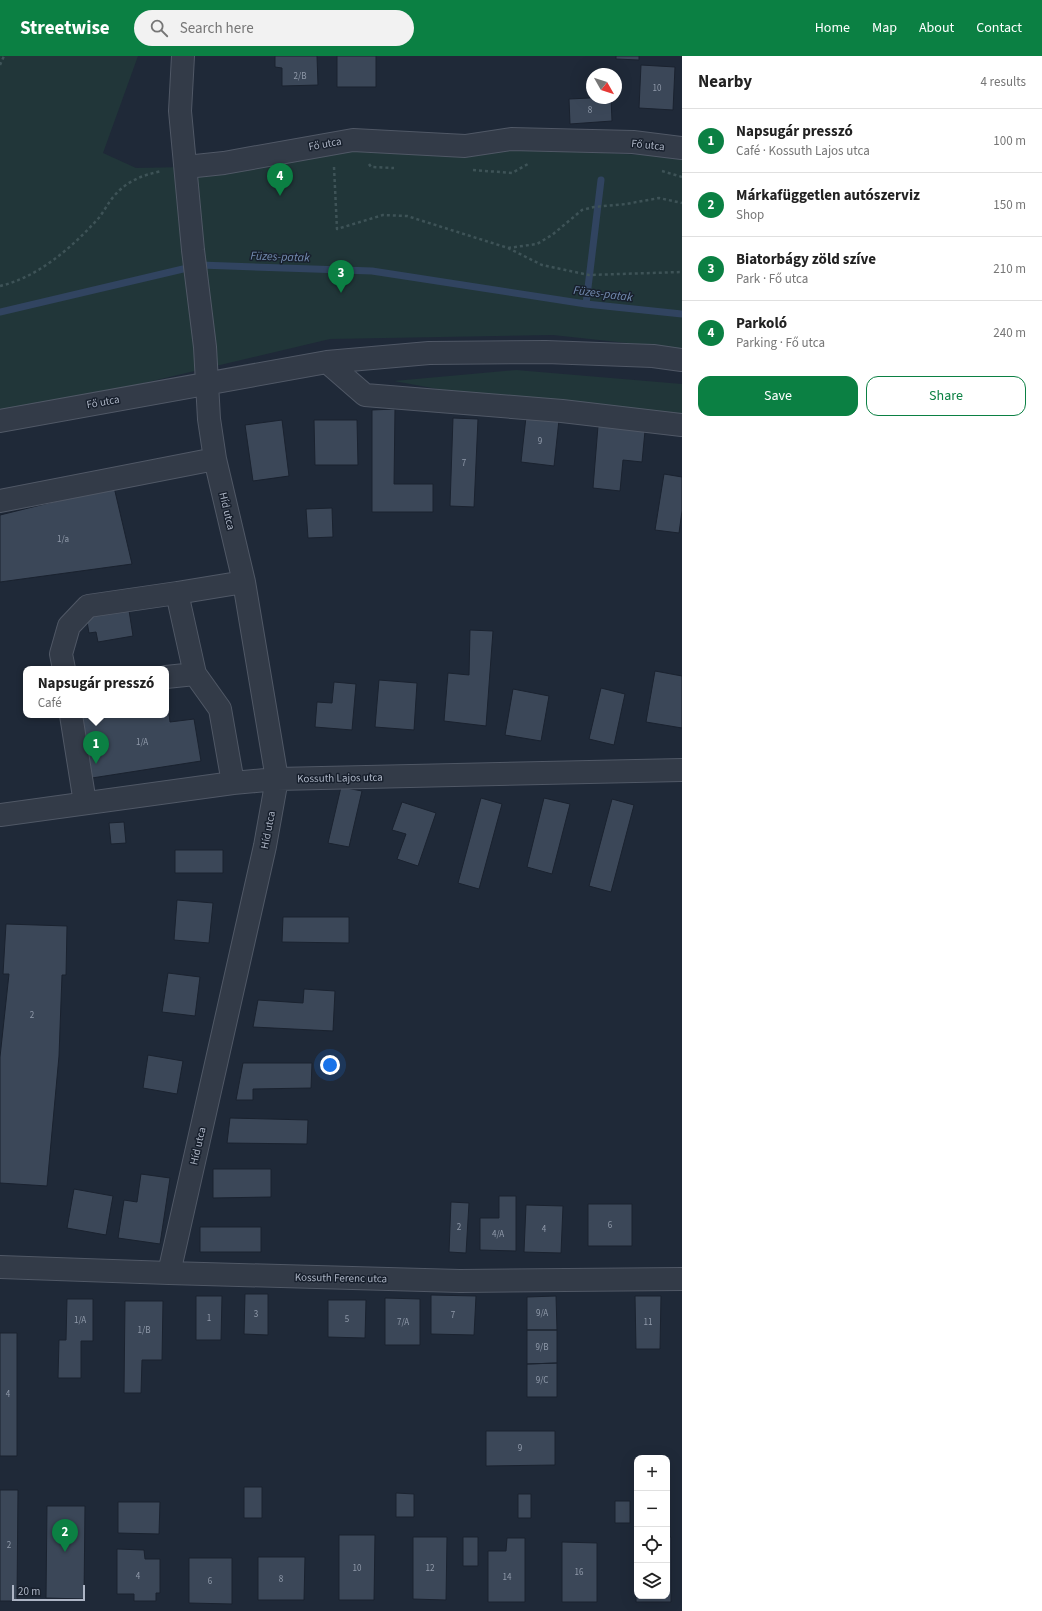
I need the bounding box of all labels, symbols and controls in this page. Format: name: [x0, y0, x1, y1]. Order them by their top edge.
search box: [134, 10, 414, 46]
text: Streetwise: [20, 15, 110, 42]
icon: search: [148, 17, 170, 39]
text: Search here: [180, 18, 254, 39]
text: Home: [815, 18, 850, 38]
text: Map: [872, 18, 897, 38]
text: About: [919, 18, 954, 38]
text: Contact: [976, 18, 1022, 38]
north arrow: [586, 68, 622, 104]
house number: 2/B: [294, 70, 306, 83]
text: Nearby: [698, 70, 752, 94]
text: 4 results: [981, 73, 1026, 91]
house number: 10: [653, 82, 662, 95]
house number: 8: [588, 104, 593, 117]
text: Napsugár presszó: [736, 121, 853, 142]
text: 1: [708, 132, 714, 150]
text: 100 m: [993, 132, 1026, 150]
street label: Fő utca: [307, 134, 343, 154]
street label: Fő utca: [631, 136, 665, 154]
text: Café · Kossuth Lajos utca: [736, 142, 870, 160]
pin: 4: [267, 163, 293, 196]
text: Márkafüggetlen autószerviz: [736, 185, 920, 206]
text: 2: [708, 196, 714, 214]
text: 150 m: [993, 196, 1026, 214]
text: Shop: [736, 206, 764, 224]
water label: Füzes-patak: [250, 247, 310, 267]
text: Biatorbágy zöld szíve: [736, 249, 876, 270]
pin: 3: [328, 260, 354, 293]
text: 3: [708, 260, 714, 278]
text: 210 m: [993, 260, 1026, 278]
text: Park · Fő utca: [736, 270, 808, 288]
water label: Füzes-patak: [572, 282, 634, 306]
text: Parkoló: [736, 313, 787, 334]
text: 4: [708, 324, 714, 342]
text: 240 m: [993, 324, 1026, 342]
text: Parking · Fő utca: [736, 334, 825, 352]
button: Save: [698, 376, 858, 416]
button: Share: [866, 376, 1026, 416]
street label: Fő utca: [85, 392, 121, 412]
house number: 9: [538, 435, 543, 448]
house number: 7: [462, 457, 467, 470]
street label: Híd utca: [215, 491, 239, 531]
house number: 1/a: [57, 533, 69, 546]
popup: [23, 666, 169, 718]
text: Napsugár presszó: [38, 673, 154, 694]
text: Café: [38, 694, 62, 712]
pin: 1: [83, 731, 109, 764]
house number: 1/A: [136, 736, 148, 749]
street label: Kossuth Lajos utca: [297, 770, 383, 786]
street label: Híd utca: [257, 810, 279, 850]
house number: 2: [30, 1009, 35, 1022]
your location: [320, 1055, 340, 1075]
street label: Híd utca: [186, 1126, 210, 1166]
house number: 6: [608, 1219, 613, 1232]
house number: 2: [457, 1221, 462, 1234]
house number: 4: [542, 1223, 547, 1236]
house number: 4/A: [492, 1228, 504, 1241]
street label: Kossuth Ferenc utca: [295, 1270, 387, 1286]
house number: 9/A: [536, 1307, 548, 1320]
house number: 3: [254, 1308, 259, 1321]
house number: 7: [451, 1309, 456, 1322]
house number: 1: [207, 1312, 211, 1325]
house number: 5: [345, 1313, 350, 1326]
house number: 1/A: [74, 1314, 86, 1327]
house number: 7/A: [397, 1316, 409, 1329]
house number: 11: [644, 1316, 652, 1329]
house number: 1/B: [138, 1324, 150, 1337]
house number: 9/B: [536, 1341, 548, 1354]
house number: 9/C: [536, 1374, 548, 1387]
house number: 4: [6, 1388, 11, 1401]
house number: 9: [518, 1442, 523, 1455]
map controls: [634, 1455, 670, 1599]
button: +: [634, 1455, 670, 1491]
button: −: [634, 1491, 670, 1527]
pin: 2: [52, 1519, 78, 1552]
button: locate: [634, 1527, 670, 1563]
house number: 2: [7, 1539, 12, 1552]
house number: 10: [353, 1562, 362, 1575]
house number: 12: [426, 1562, 435, 1575]
button: layers: [634, 1563, 670, 1599]
house number: 16: [575, 1566, 584, 1579]
house number: 4: [136, 1570, 141, 1583]
house number: 14: [503, 1571, 512, 1584]
house number: 8: [279, 1573, 284, 1586]
house number: 6: [208, 1575, 213, 1588]
scale bar: [12, 1583, 85, 1602]
text: 20 m: [18, 1584, 40, 1599]

